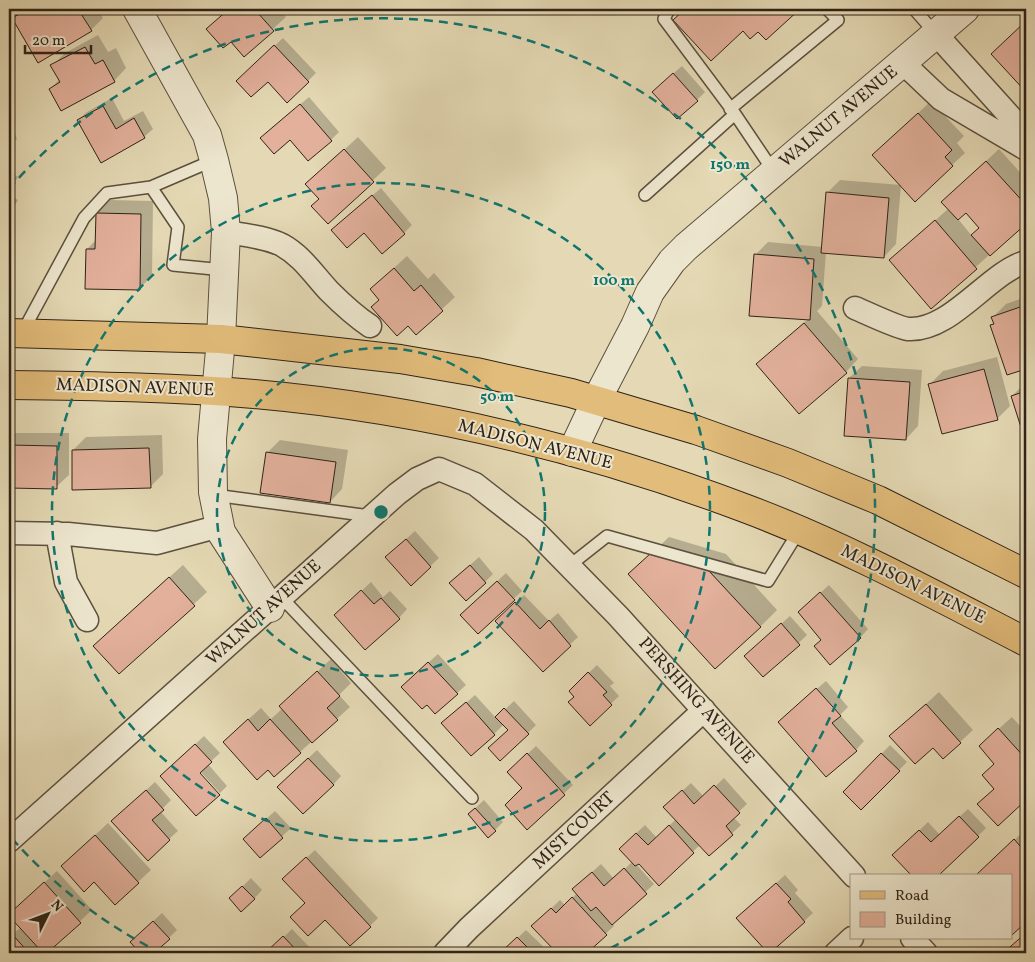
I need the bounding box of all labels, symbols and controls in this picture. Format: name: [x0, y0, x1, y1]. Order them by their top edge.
scale bar: [25, 22, 91, 54]
text: 20 m: [32, 31, 65, 52]
street label: WALNUT AVENUE: [774, 60, 904, 174]
text: 150 m: [710, 155, 750, 176]
text: 100 m: [593, 271, 636, 292]
street label: MADISON AVENUE: [55, 373, 215, 403]
text: 50 m: [480, 387, 514, 408]
street label: MADISON AVENUE: [455, 414, 615, 476]
centre of rings: [372, 503, 390, 521]
street label: MADISON AVENUE: [836, 539, 990, 631]
street label: WALNUT AVENUE: [201, 554, 327, 672]
street label: PERSHING AVENUE: [632, 632, 760, 770]
street label: MIST COURT: [527, 786, 621, 876]
legend: [850, 874, 1012, 940]
text: Road: [895, 886, 929, 907]
north arrow: [22, 890, 72, 940]
text: N: [46, 896, 67, 916]
text: Building: [895, 910, 952, 931]

